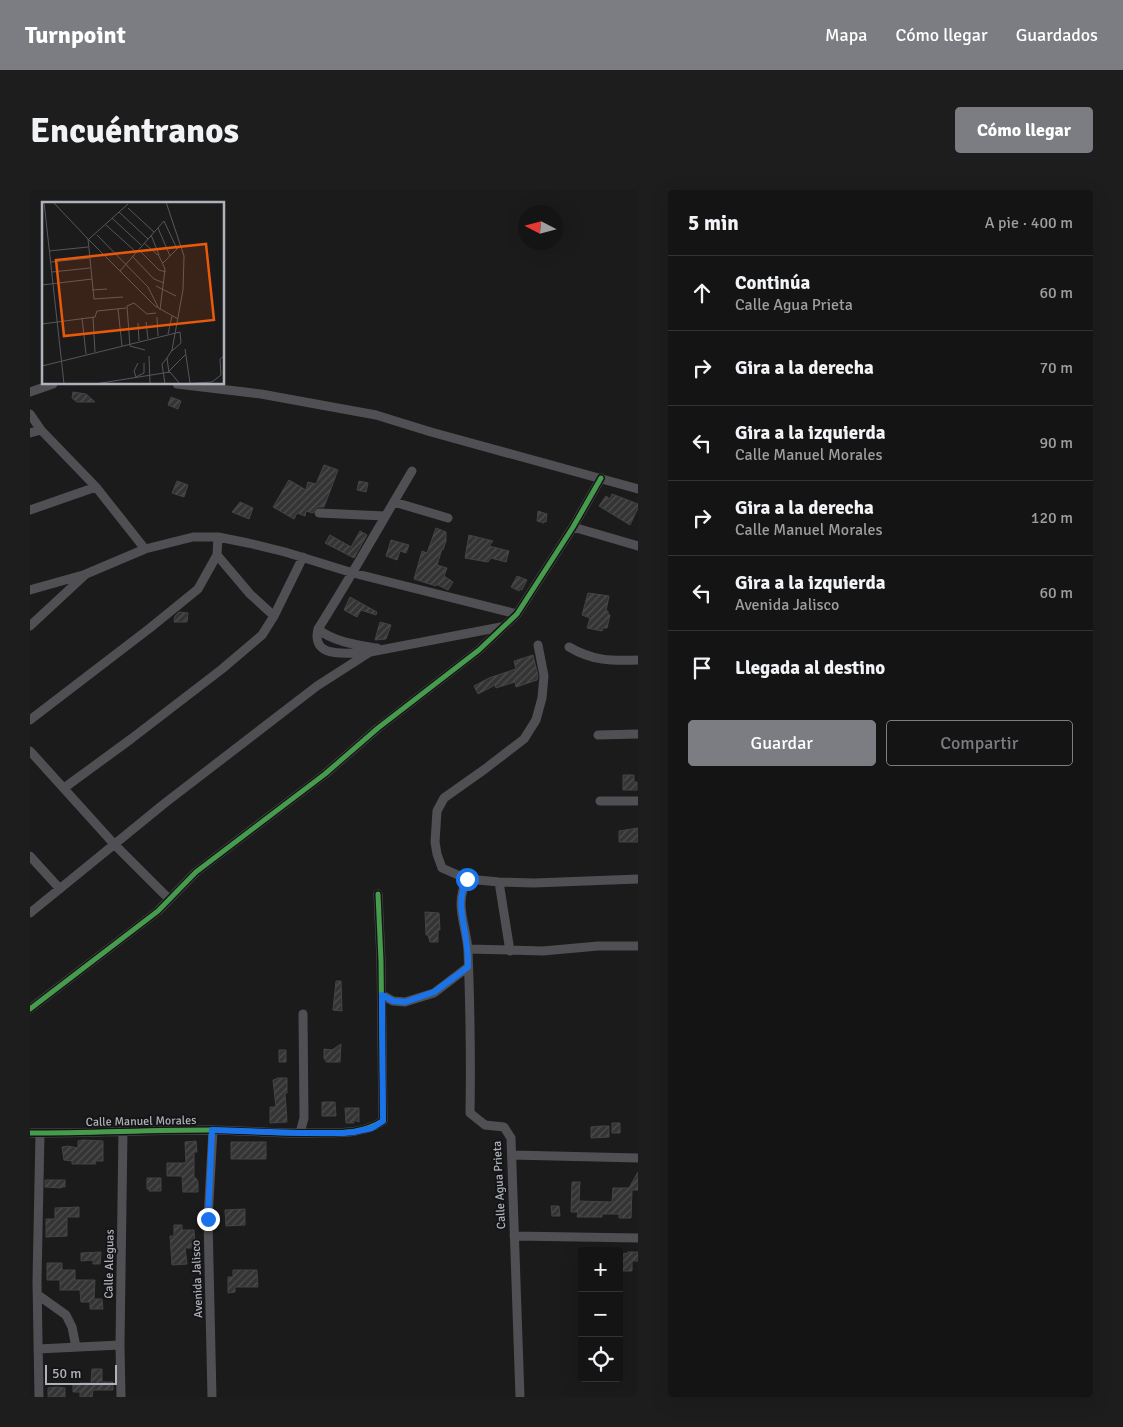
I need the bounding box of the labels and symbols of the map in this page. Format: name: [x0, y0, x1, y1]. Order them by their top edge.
inset map: [42, 202, 225, 385]
north arrow: [518, 205, 563, 250]
route start: [456, 868, 479, 891]
street label: Calle Manuel Morales: [86, 1113, 196, 1130]
street label: Calle Agua Prieta: [490, 1140, 509, 1229]
route end: [197, 1208, 220, 1231]
street label: Calle Aleguas: [101, 1229, 118, 1299]
street label: Avenida Jalisco: [189, 1240, 206, 1318]
scale bar: [45, 1362, 118, 1385]

